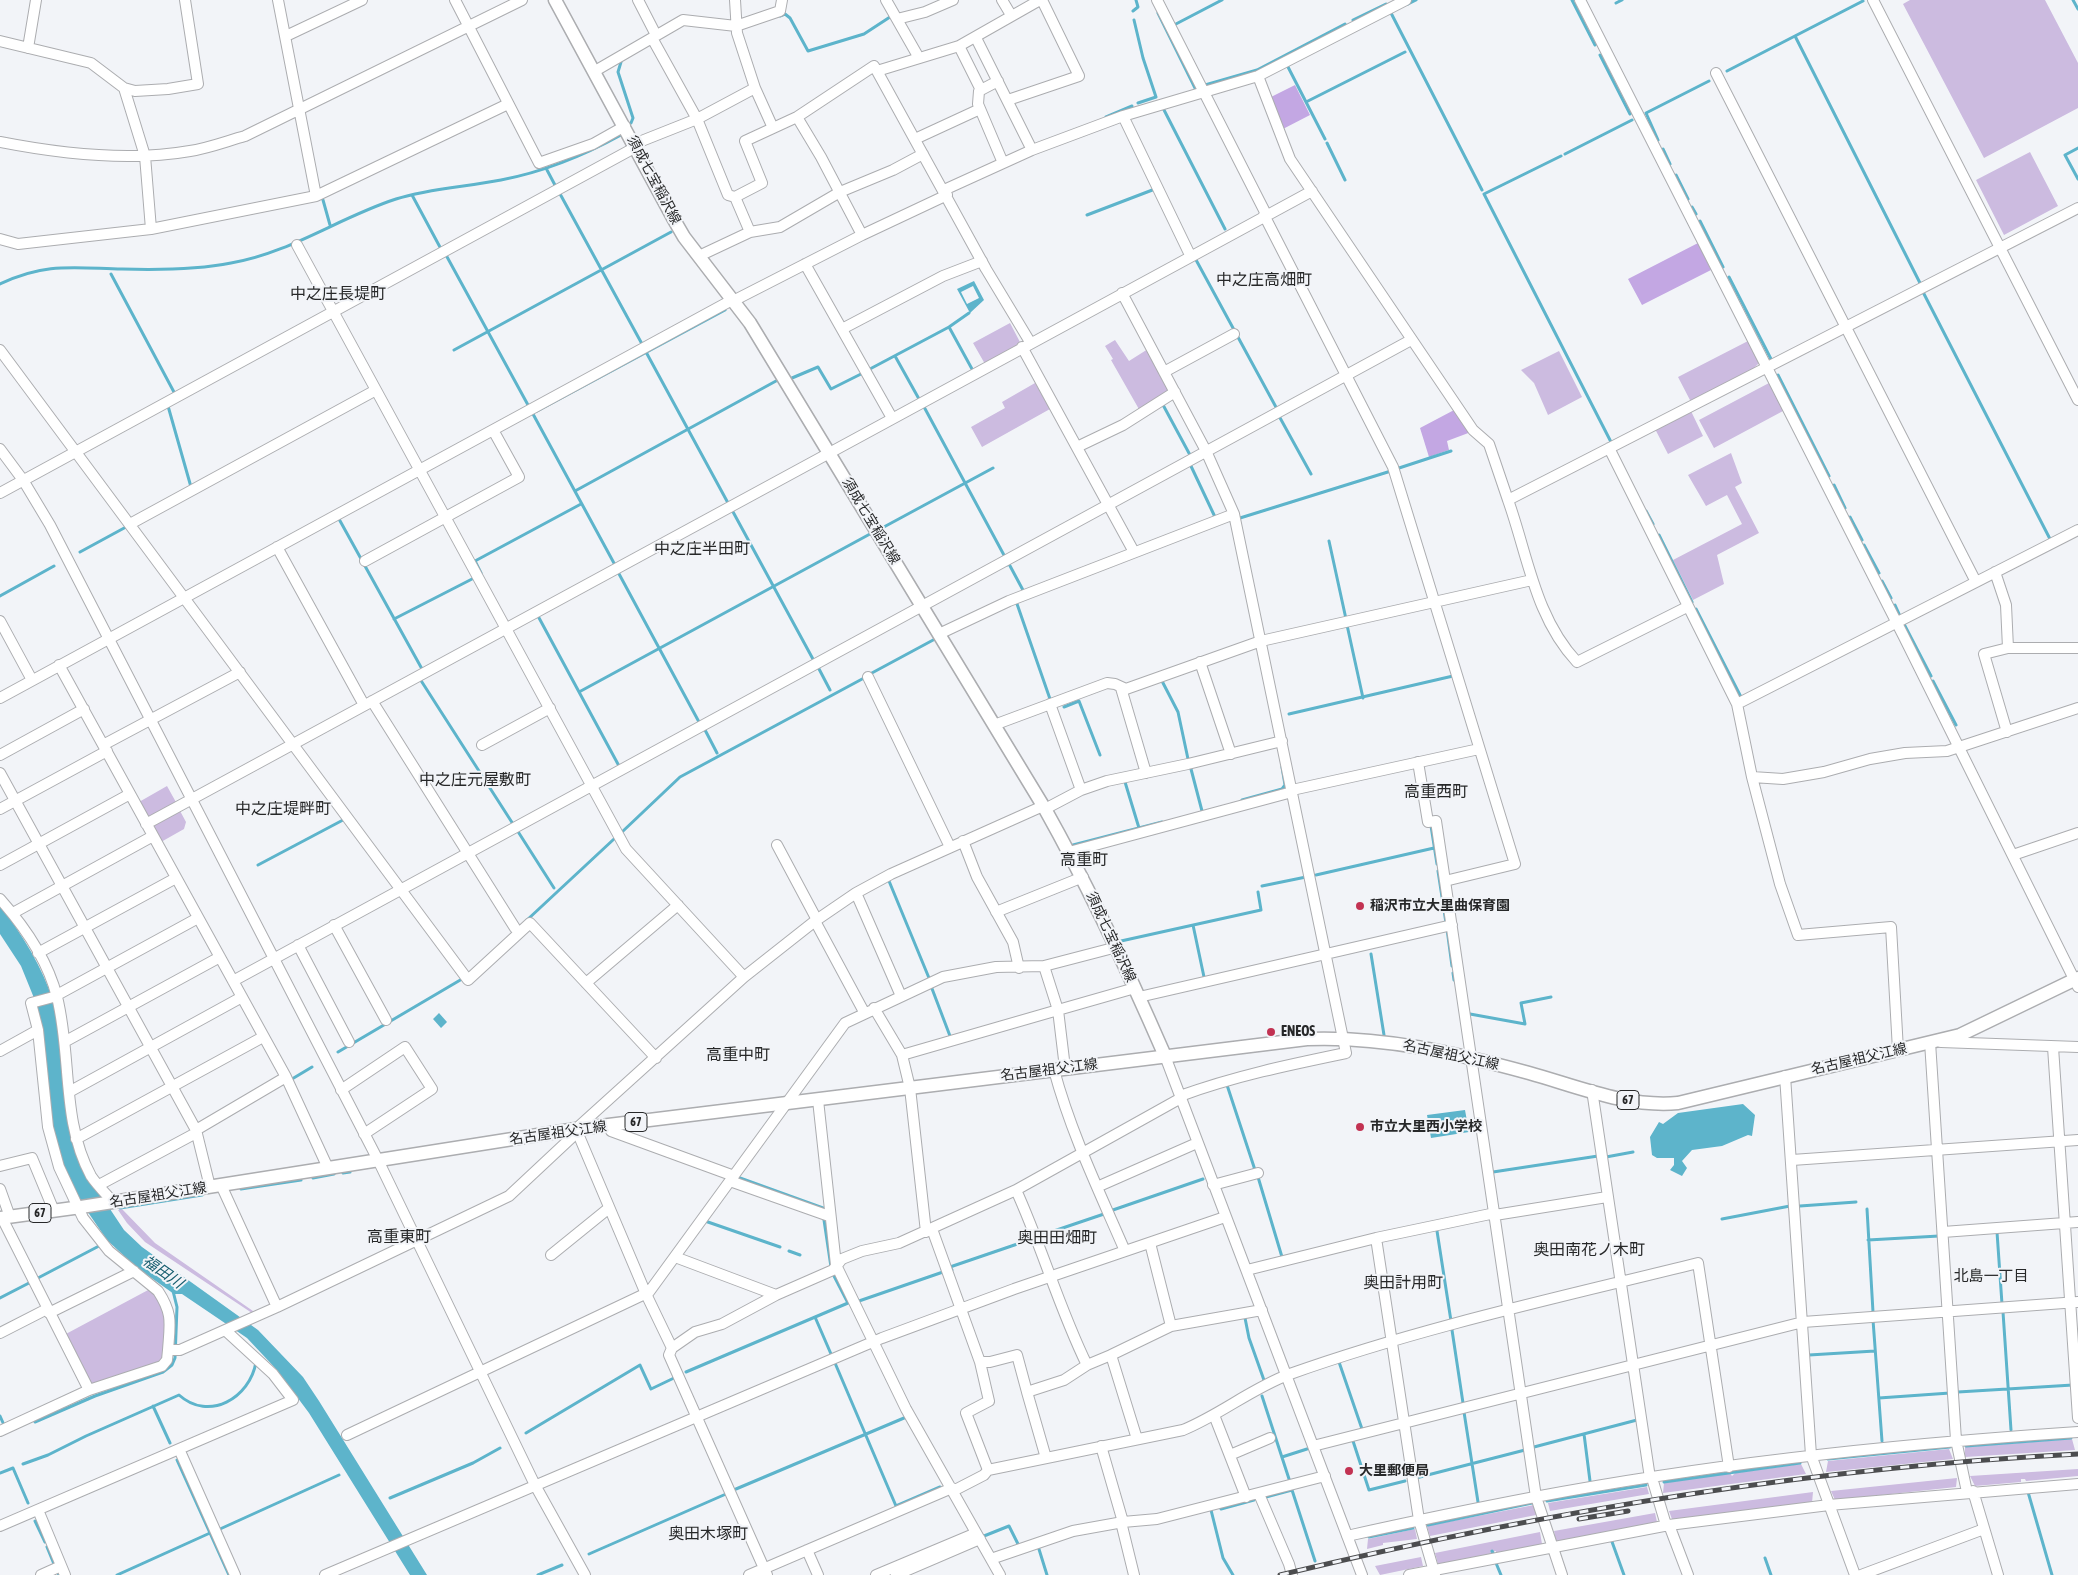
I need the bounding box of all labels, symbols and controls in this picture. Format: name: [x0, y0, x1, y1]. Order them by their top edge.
street label: 須成七宝稲沢線: [624, 133, 684, 227]
district label: 中之庄高畑町: [1216, 270, 1312, 290]
district label: 中之庄長堤町: [290, 284, 386, 304]
street label: 須成七宝稲沢線: [839, 475, 903, 567]
district label: 中之庄半田町: [654, 539, 750, 559]
district label: 中之庄元屋敷町: [419, 770, 531, 790]
district label: 高重西町: [1404, 782, 1468, 802]
district label: 中之庄堤畔町: [235, 799, 331, 819]
district label: 高重町: [1060, 850, 1108, 870]
street label: 須成七宝稲沢線: [1083, 889, 1139, 985]
place label: 稲沢市立大里曲保育園: [1370, 898, 1510, 914]
marker: 稲沢市立大里曲保育園: [1354, 900, 1366, 912]
place label: ENEOS: [1281, 1024, 1315, 1040]
marker: ENEOS: [1265, 1026, 1277, 1038]
street label: 名古屋祖父江線: [1401, 1037, 1501, 1073]
street label: 名古屋祖父江線: [1809, 1040, 1909, 1078]
district label: 高重中町: [706, 1045, 770, 1065]
street label: 名古屋祖父江線: [999, 1056, 1099, 1084]
road number: 67: [1617, 1090, 1639, 1110]
road number: 67: [625, 1112, 647, 1132]
street label: 名古屋祖父江線: [508, 1118, 608, 1148]
place label: 市立大里西小学校: [1370, 1119, 1482, 1135]
marker: 市立大里西小学校: [1354, 1121, 1366, 1133]
street label: 名古屋祖父江線: [108, 1179, 208, 1211]
road number: 67: [29, 1204, 51, 1222]
district label: 高重東町: [367, 1227, 431, 1247]
district label: 奥田田畑町: [1017, 1228, 1097, 1248]
district label: 奥田南花ノ木町: [1533, 1240, 1645, 1260]
water label: 福田川: [139, 1252, 187, 1292]
district label: 北島一丁目: [1954, 1267, 2028, 1285]
district label: 奥田計用町: [1363, 1273, 1443, 1293]
place label: 大里郵便局: [1359, 1463, 1429, 1479]
marker: 大里郵便局: [1343, 1465, 1355, 1477]
district label: 奥田木塚町: [668, 1524, 748, 1544]

